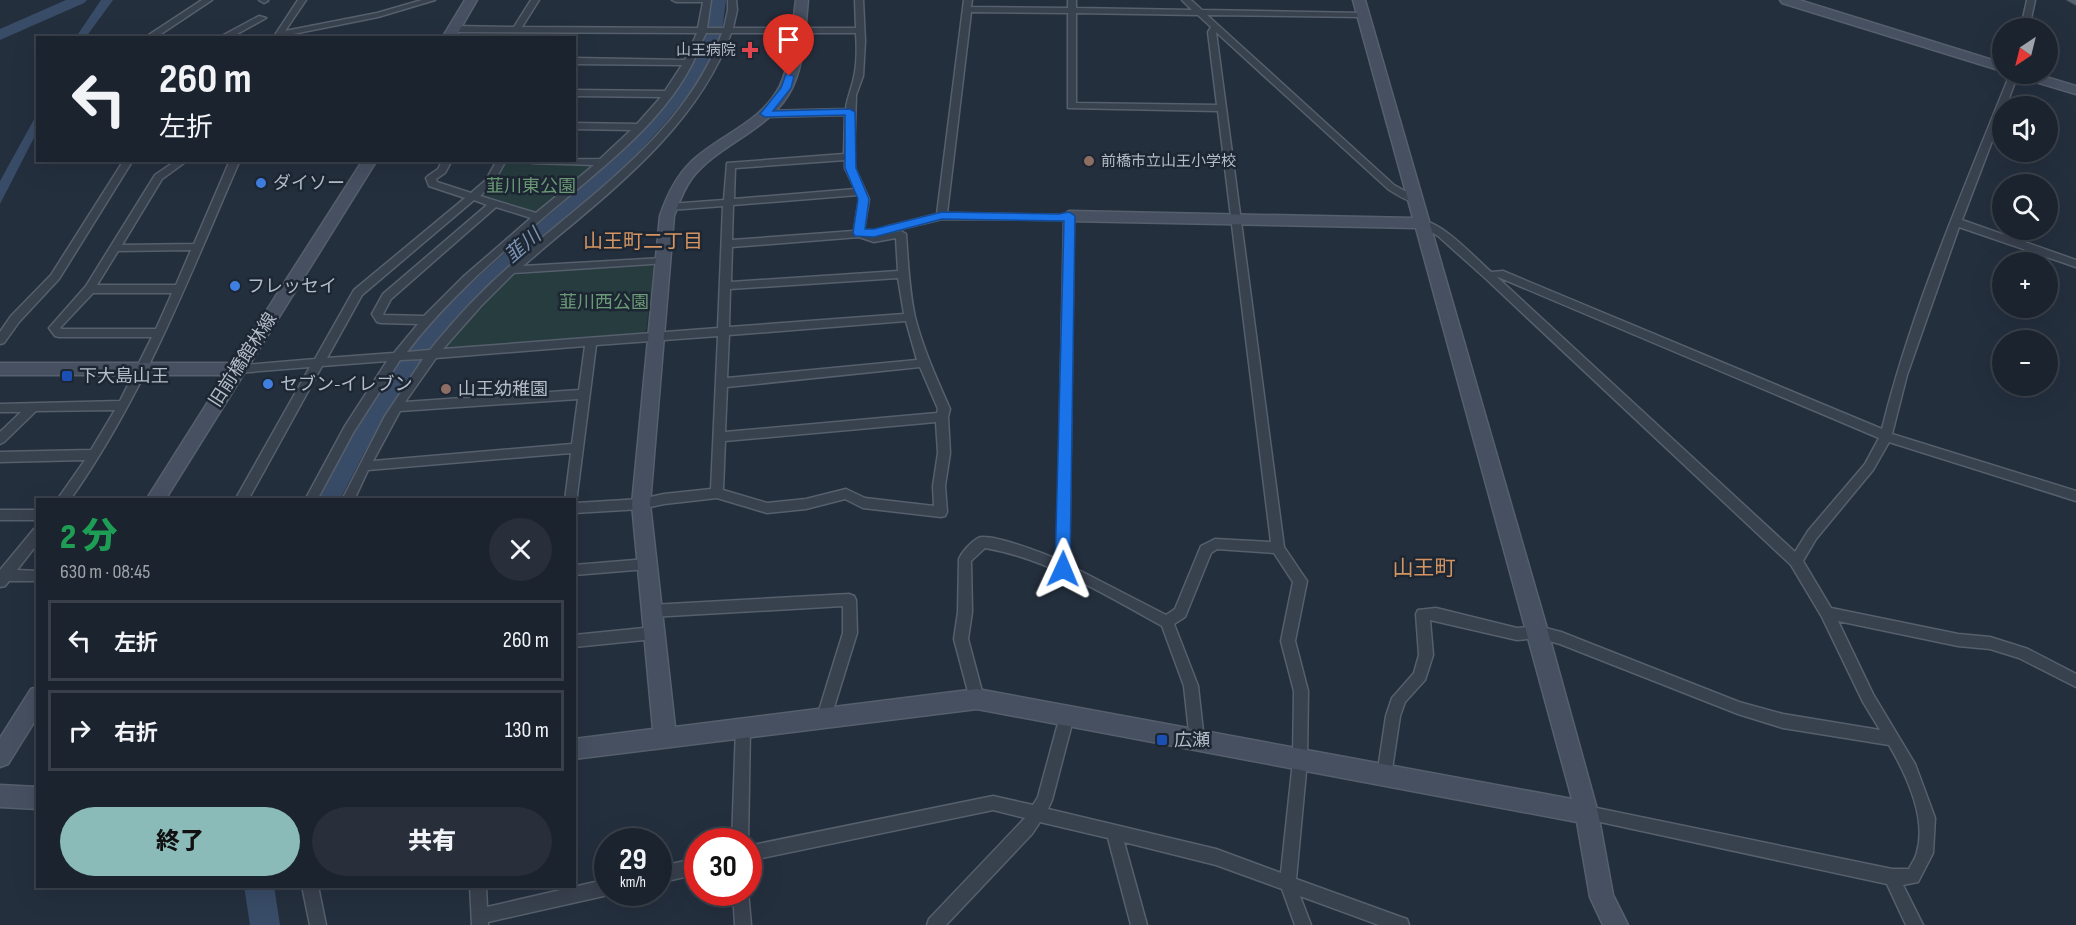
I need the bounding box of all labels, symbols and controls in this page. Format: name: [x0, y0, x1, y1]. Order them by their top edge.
pin: [763, 14, 814, 76]
north arrow: [1992, 18, 2058, 84]
map controls: [1992, 18, 2058, 396]
icon: arrive: [772, 23, 805, 56]
place label: 山王病院: [676, 41, 736, 60]
marker: 山王病院: [741, 41, 759, 59]
text: 260 m: [159, 54, 252, 105]
icon: left: [60, 60, 138, 138]
button: sound: [1992, 96, 2058, 162]
text: 左折: [159, 112, 213, 144]
place label: 前橋市立山王小学校: [1101, 152, 1236, 171]
marker: 前橋市立山王小学校: [1082, 154, 1096, 168]
place label: ダイソー: [273, 173, 345, 194]
button: search: [1992, 174, 2058, 240]
marker: ダイソー: [254, 176, 268, 190]
park label: 韮川東公園: [486, 176, 576, 197]
water label: 韮川: [500, 223, 547, 268]
district label: 山王町二丁目: [583, 230, 703, 254]
button: +: [1992, 252, 2058, 318]
place label: フレッセイ: [247, 276, 337, 297]
marker: フレッセイ: [228, 279, 242, 293]
park label: 韮川西公園: [559, 292, 649, 313]
street label: 旧前橋館林線: [205, 309, 281, 411]
button: −: [1992, 330, 2058, 396]
place label: 下大島山王: [79, 366, 169, 387]
marker: 下大島山王: [60, 369, 74, 383]
place label: セブン-イレブン: [280, 374, 413, 395]
marker: セブン-イレブン: [261, 377, 275, 391]
place label: 山王幼稚園: [458, 379, 548, 400]
marker: 山王幼稚園: [439, 382, 453, 396]
text: 2 分: [60, 516, 118, 559]
button: close: [489, 518, 552, 581]
position arrow: [1031, 537, 1095, 601]
district label: 山王町: [1393, 556, 1456, 581]
text: 630 m · 08:45: [60, 560, 150, 584]
icon: left: [63, 624, 96, 657]
text: 260 m: [503, 627, 549, 654]
text: 左折: [114, 630, 158, 657]
icon: right: [63, 714, 96, 747]
text: 130 m: [505, 717, 549, 744]
text: 右折: [114, 720, 158, 747]
place label: 広瀬: [1174, 730, 1210, 751]
marker: 広瀬: [1155, 733, 1169, 747]
button: 終了: [60, 807, 300, 876]
button: 共有: [312, 807, 552, 876]
speed limit sign: 30: [684, 828, 762, 906]
text: 29: [619, 842, 647, 878]
text: km/h: [620, 873, 646, 892]

